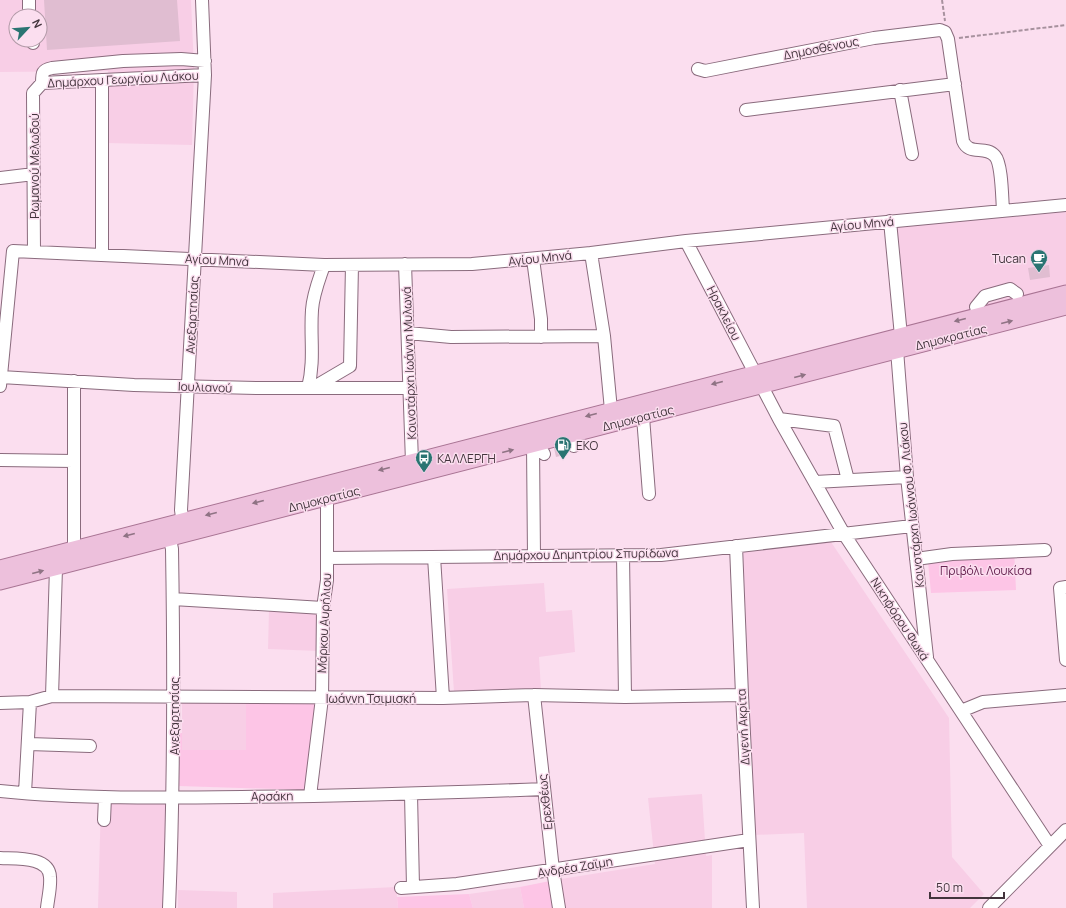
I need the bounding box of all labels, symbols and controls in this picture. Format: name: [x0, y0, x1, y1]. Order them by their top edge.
north arrow: [8, 8, 48, 48]
text: N: [29, 17, 46, 30]
street label: Δημοσθένους: [782, 32, 861, 64]
street label: Δημάρχου Γεωργίου Λιάκου: [47, 67, 199, 91]
street label: Ρωμανού Μελωδού: [26, 113, 43, 219]
street label: Αγίου Μηνά: [829, 213, 895, 235]
street label: Αγίου Μηνά: [507, 246, 573, 270]
cafe icon: Tucan: [1029, 248, 1049, 273]
street label: Αγίου Μηνά: [185, 250, 249, 270]
place label: Tucan: [992, 250, 1026, 267]
street label: Ανεξαρτησίας: [181, 275, 203, 355]
street label: Ηρακλείου: [703, 283, 745, 343]
street label: Κοινοτάρχη Ιωάννη Μυλωνά: [398, 286, 420, 440]
one-way arrow: [954, 318, 967, 324]
one-way arrow: [1001, 319, 1013, 325]
street label: Δημοκρατίας: [913, 320, 989, 354]
one-way arrow: [794, 373, 806, 379]
street label: Ιουλιανού: [178, 378, 232, 396]
one-way arrow: [711, 380, 723, 386]
street label: Δημοκρατίας: [600, 401, 676, 435]
one-way arrow: [585, 412, 597, 418]
street label: Κοινοτάρχη Ιωάννου Φ. Λιάκου: [894, 422, 928, 588]
fuel station icon: EKO: [553, 435, 573, 460]
place label: EKO: [576, 437, 599, 454]
bus stop icon: ΚΑΛΛΕΡΓΗ: [414, 448, 434, 473]
one-way arrow: [502, 448, 514, 454]
place label: ΚΑΛΛΕΡΓΗ: [437, 450, 496, 467]
one-way arrow: [378, 467, 390, 473]
street label: Δημοκρατίας: [286, 482, 362, 516]
one-way arrow: [252, 499, 264, 505]
one-way arrow: [205, 511, 217, 517]
one-way arrow: [123, 532, 135, 538]
street label: Δημάρχου Δημητρίου Σπυρίδωνα: [493, 544, 679, 564]
park label: Πριβόλι Λουκίσα: [940, 562, 1032, 579]
one-way arrow: [31, 569, 44, 575]
street label: Μάρκου Αυρήλιου: [313, 573, 335, 673]
street label: Νικηφόρου Φωκά: [867, 574, 933, 664]
street label: Ανεξαρτησίας: [166, 677, 183, 755]
street label: Διγενή Ακρίτα: [733, 688, 753, 766]
street label: Ιωάννη Τσιμισκή: [326, 690, 416, 707]
street label: Ερεχθέως: [534, 773, 556, 831]
street label: Αρσάκη: [251, 787, 293, 805]
street label: Ανδρέα Ζαϊμη: [536, 853, 614, 881]
scale bar: [930, 874, 1004, 900]
text: 50 m: [936, 879, 963, 896]

